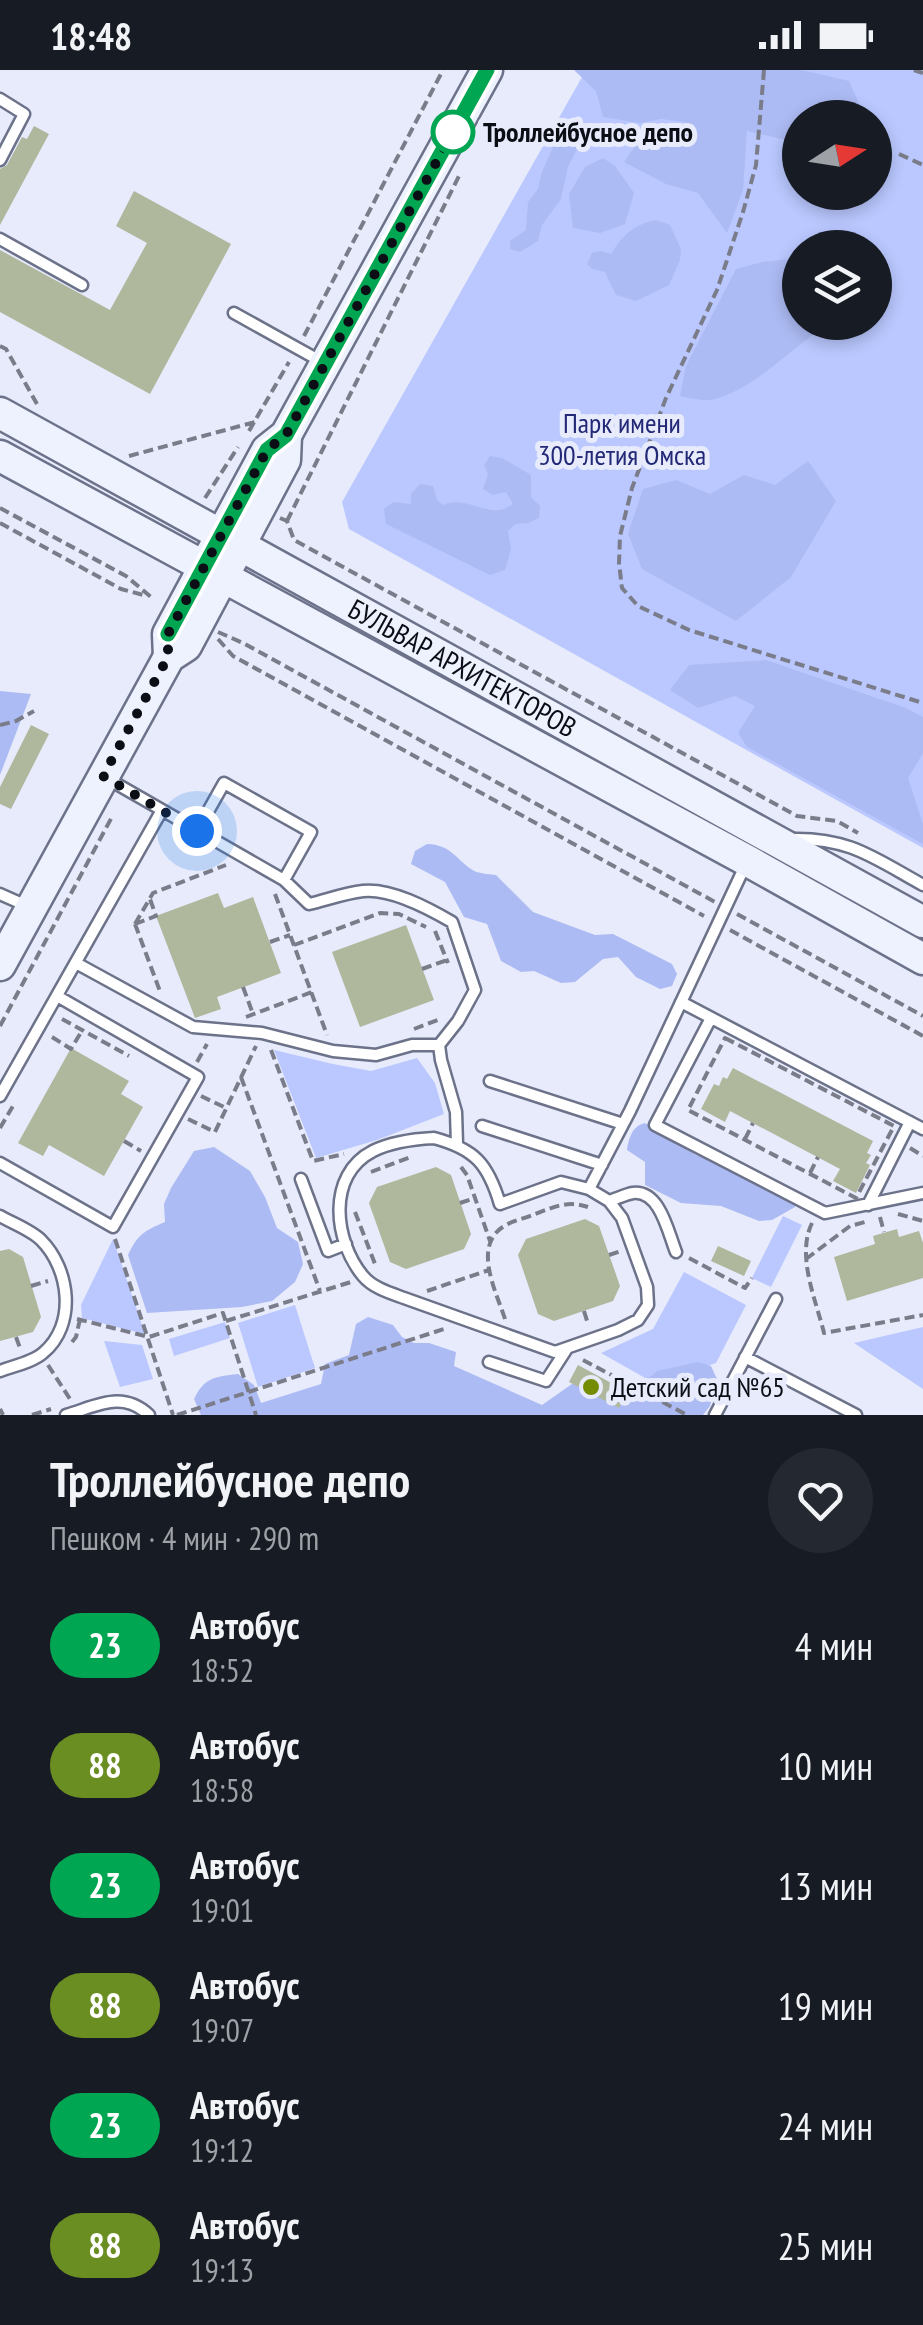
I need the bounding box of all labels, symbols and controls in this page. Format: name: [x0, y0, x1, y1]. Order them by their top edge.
text: 18:48: [50, 11, 132, 60]
north arrow: [782, 100, 892, 210]
map controls: [782, 100, 892, 340]
marker: Троллейбусное депо: [432, 111, 474, 153]
place label: Троллейбусное депо: [483, 113, 693, 150]
button: layers: [782, 230, 892, 340]
park label: Парк имени 300-летия Омска: [538, 404, 706, 473]
street label: БУЛЬВАР АРХИТЕКТОРОВ: [342, 590, 583, 745]
your location: [172, 806, 222, 856]
place label: Детский сад №65: [611, 1368, 785, 1405]
marker: Детский сад №65: [580, 1376, 602, 1398]
text: Троллейбусное депо: [50, 1448, 410, 1510]
button: heart: [768, 1448, 873, 1553]
text: Пешком · 4 мин · 290 m: [50, 1517, 319, 1559]
text: Автобус: [190, 1600, 300, 1649]
text: 4 мин: [795, 1621, 873, 1670]
text: 23: [88, 1622, 122, 1668]
text: 18:52: [190, 1649, 254, 1691]
text: Автобус: [190, 1720, 300, 1769]
text: 10 мин: [778, 1741, 873, 1790]
text: 88: [88, 1742, 122, 1788]
text: 18:58: [190, 1769, 254, 1811]
text: Автобус: [190, 1840, 300, 1889]
text: 13 мин: [778, 1861, 873, 1910]
text: 23: [88, 1862, 122, 1908]
text: 19:01: [190, 1889, 254, 1931]
text: Автобус: [190, 1960, 300, 2009]
text: 19 мин: [778, 1981, 873, 2030]
text: 88: [88, 1982, 122, 2028]
text: 19:07: [190, 2009, 254, 2051]
text: Автобус: [190, 2080, 300, 2129]
text: 24 мин: [778, 2101, 873, 2150]
text: 23: [88, 2102, 122, 2148]
text: 19:12: [190, 2129, 254, 2171]
text: Автобус: [190, 2200, 300, 2249]
text: 25 мин: [778, 2221, 873, 2270]
text: 88: [88, 2222, 122, 2268]
text: 19:13: [190, 2249, 254, 2291]

